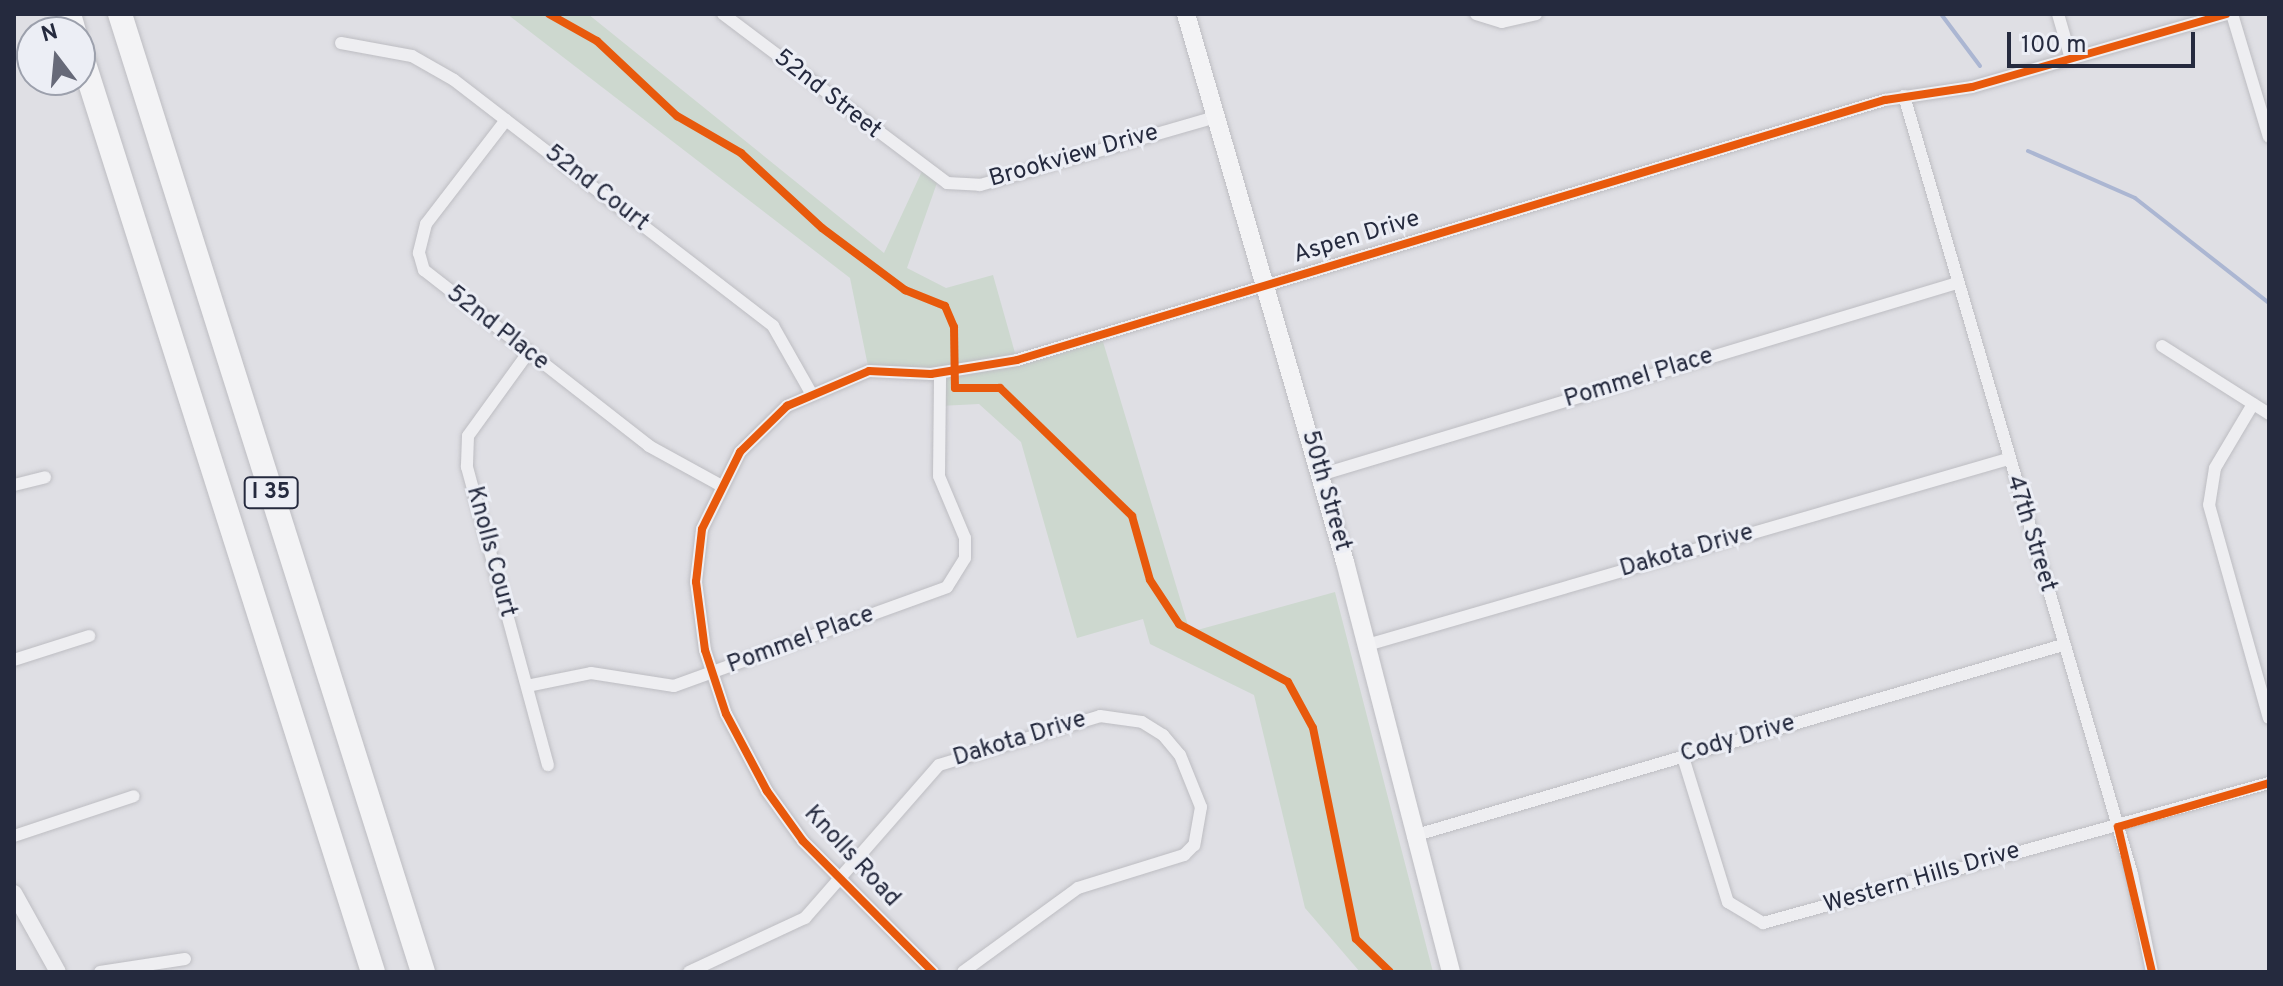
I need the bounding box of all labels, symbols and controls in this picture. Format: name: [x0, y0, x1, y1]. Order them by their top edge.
north arrow: [16, 16, 96, 96]
scale bar: [2011, 16, 2199, 66]
text: N: [38, 19, 61, 50]
text: 100 m: [2021, 31, 2087, 61]
street label: 52nd Street: [767, 44, 887, 146]
street label: Brookview Drive: [986, 119, 1162, 195]
street label: 52nd Court: [538, 139, 654, 239]
street label: Aspen Drive: [1290, 205, 1424, 271]
street label: 52nd Place: [440, 280, 554, 378]
street label: Pommel Place: [1561, 343, 1717, 415]
street label: 50th Street: [1294, 427, 1356, 555]
street label: 47th Street: [1999, 472, 2061, 596]
road number: I 35: [243, 475, 299, 511]
street label: Knolls Court: [459, 484, 521, 620]
street label: Dakota Drive: [1617, 519, 1757, 585]
street label: Pommel Place: [724, 601, 878, 681]
street label: Dakota Drive: [950, 706, 1090, 774]
street label: Cody Drive: [1677, 710, 1799, 770]
street label: Knolls Road: [797, 800, 905, 914]
street label: Western Hills Drive: [1820, 837, 2024, 921]

